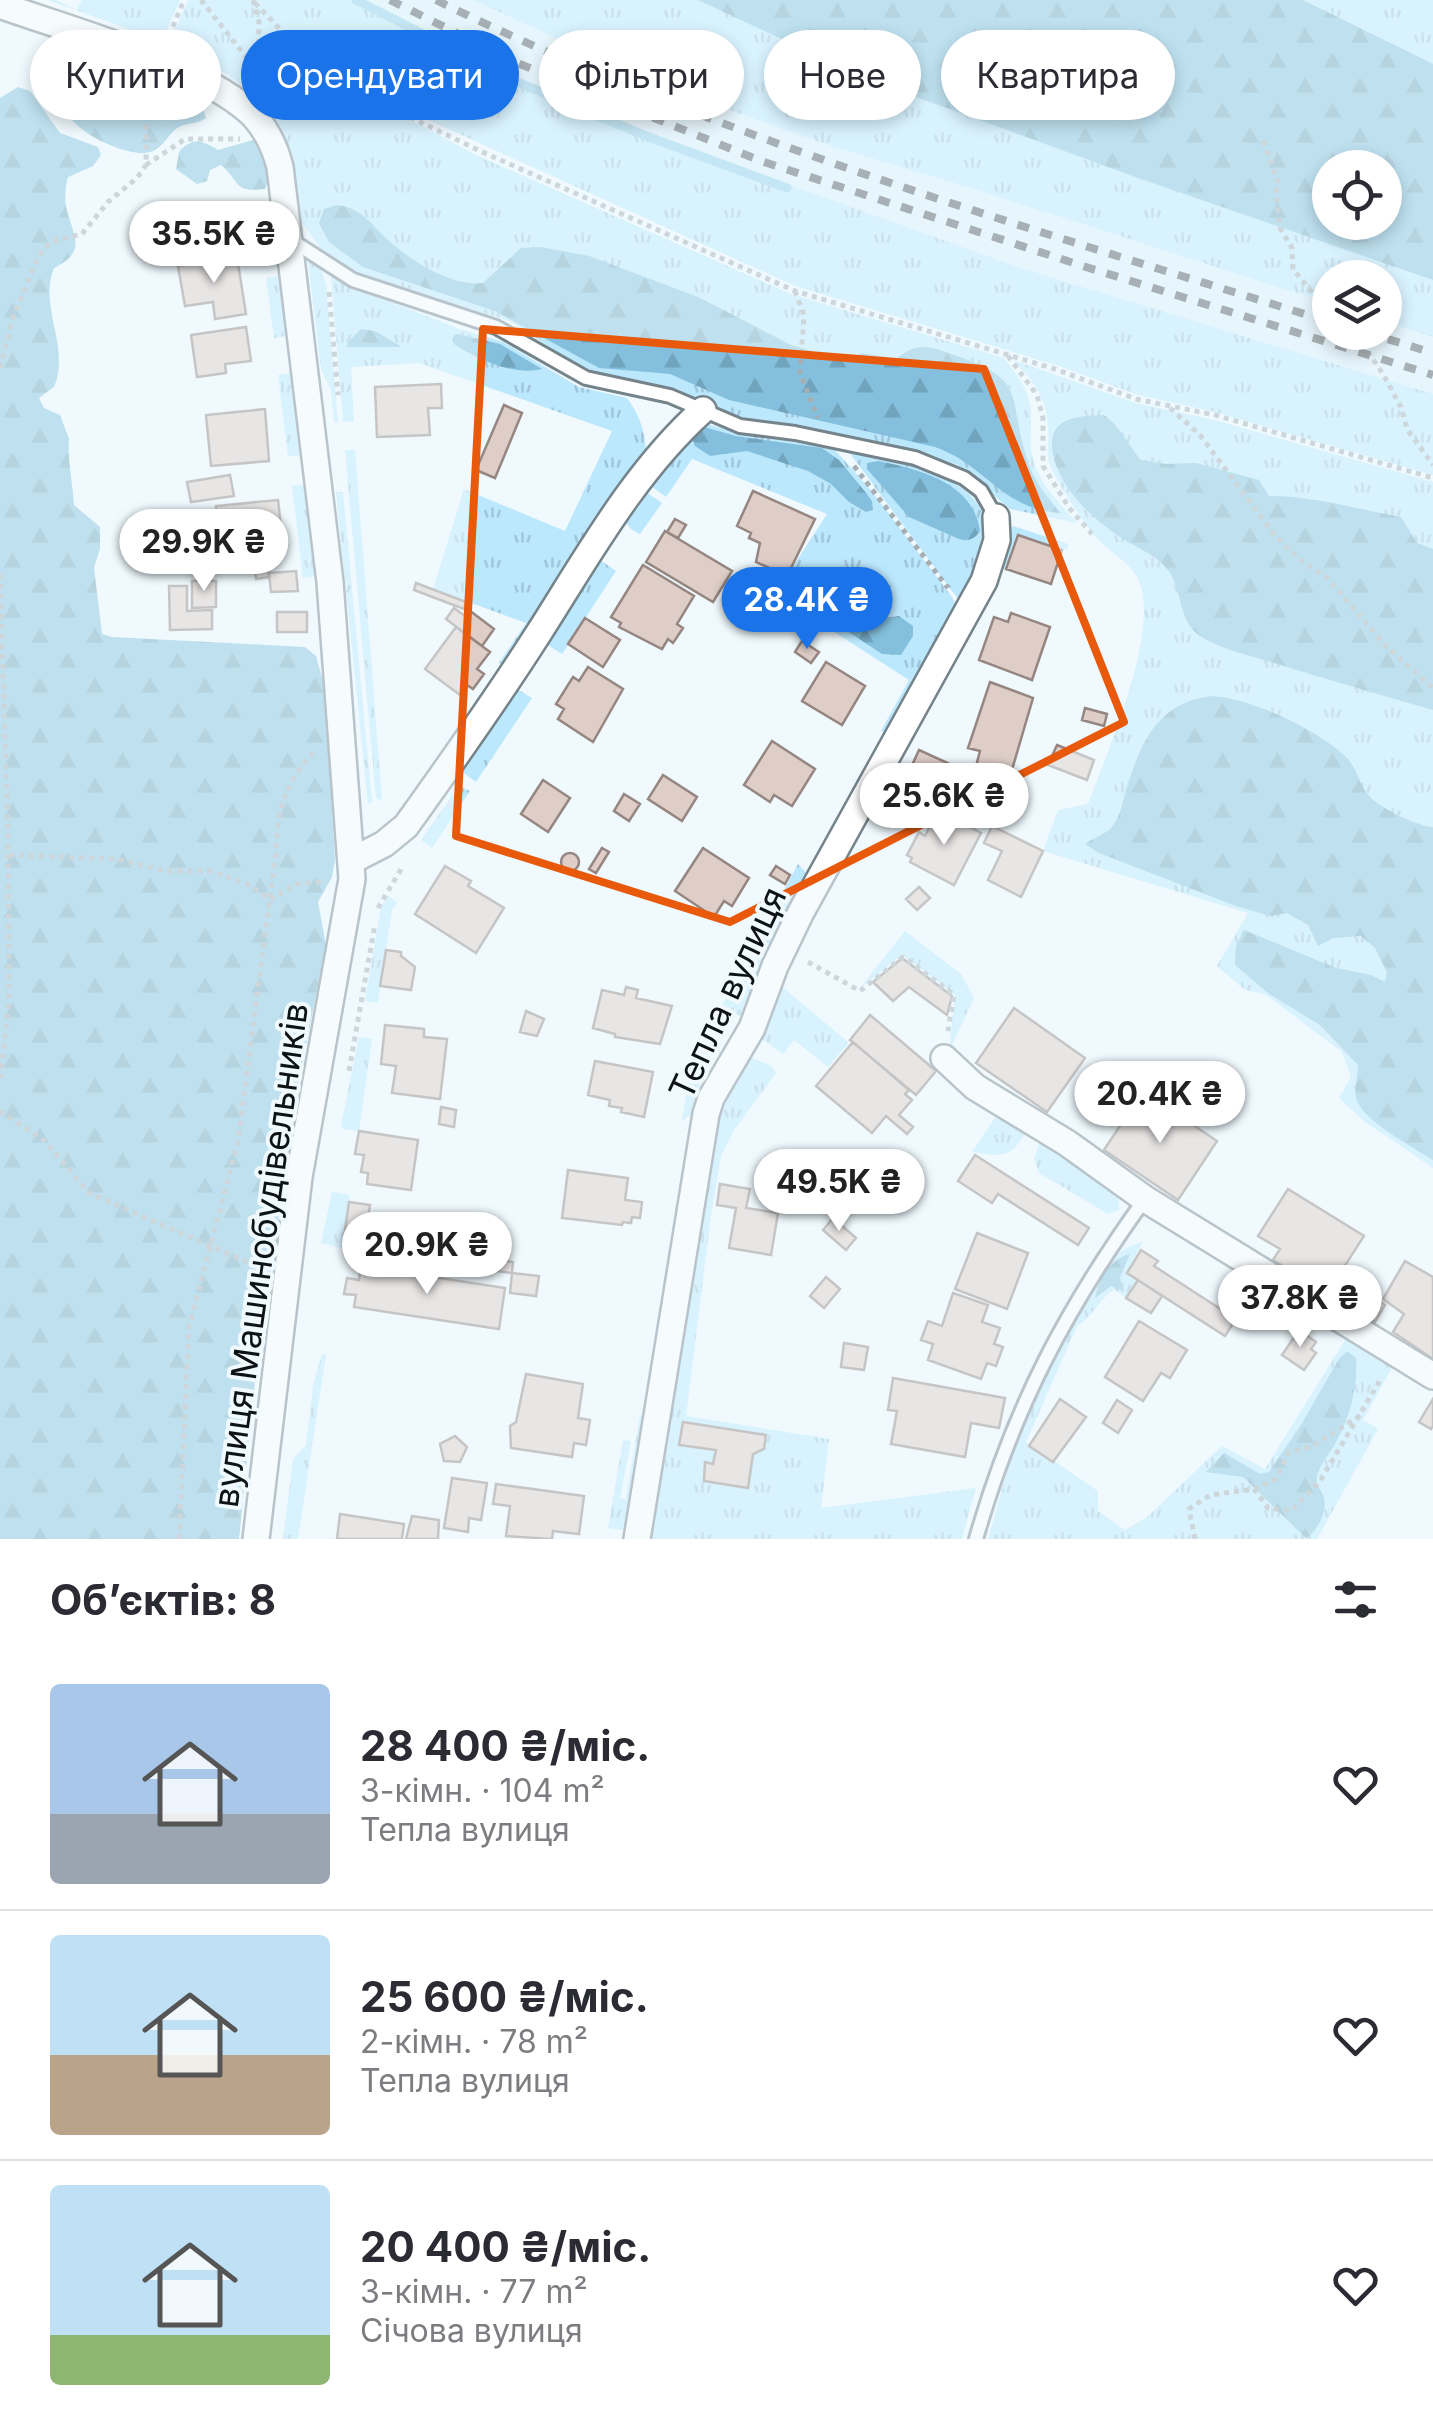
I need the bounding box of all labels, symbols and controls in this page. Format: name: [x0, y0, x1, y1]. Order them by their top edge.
chip: Купити: [30, 30, 221, 120]
chip: Орендувати: [241, 30, 519, 120]
chip: Фільтри: [539, 30, 744, 120]
chip: Нове: [764, 30, 921, 120]
chip: Квартира: [941, 30, 1175, 120]
map controls: [1312, 150, 1402, 350]
button: locate: [1312, 150, 1402, 240]
pin: 35.5K ₴: [122, 201, 306, 286]
text: 35.5K ₴: [151, 214, 277, 253]
button: layers: [1312, 260, 1402, 350]
pin: 29.9K ₴: [112, 509, 296, 594]
text: 29.9K ₴: [141, 522, 267, 561]
pin: 28.4K ₴: [715, 567, 899, 652]
text: 28.4K ₴: [744, 580, 870, 619]
pin: 25.6K ₴: [852, 763, 1036, 848]
text: 25.6K ₴: [882, 776, 1006, 815]
street label: Тепла вулиця: [659, 880, 795, 1106]
street label: вулиця Машинобудівельників: [204, 1000, 316, 1510]
pin: 20.4K ₴: [1068, 1061, 1252, 1146]
text: 20.4K ₴: [1096, 1074, 1224, 1113]
pin: 49.5K ₴: [747, 1149, 931, 1234]
text: 49.5K ₴: [776, 1162, 902, 1201]
pin: 20.9K ₴: [335, 1212, 519, 1297]
text: 20.9K ₴: [364, 1225, 490, 1264]
pin: 37.8K ₴: [1208, 1265, 1392, 1350]
text: 37.8K ₴: [1240, 1278, 1360, 1317]
icon: filters: [1328, 1572, 1383, 1627]
text: Об’єктів: 8: [50, 1574, 276, 1625]
text: 28 400 ₴/міс.: [360, 1720, 650, 1771]
icon: home: [130, 1724, 250, 1844]
icon: heart: [1328, 1757, 1383, 1812]
text: 3-кімн. · 104 m²: [360, 1771, 605, 1810]
text: Тепла вулиця: [360, 1810, 570, 1849]
text: 25 600 ₴/міс.: [360, 1971, 649, 2022]
icon: home: [130, 1975, 250, 2095]
icon: heart: [1328, 2008, 1383, 2063]
text: 2-кімн. · 78 m²: [360, 2022, 588, 2061]
text: Тепла вулиця: [360, 2061, 570, 2100]
text: 20 400 ₴/міс.: [360, 2221, 651, 2272]
icon: home: [130, 2225, 250, 2345]
icon: heart: [1328, 2258, 1383, 2313]
text: 3-кімн. · 77 m²: [360, 2272, 588, 2311]
text: Січова вулиця: [360, 2311, 583, 2350]

